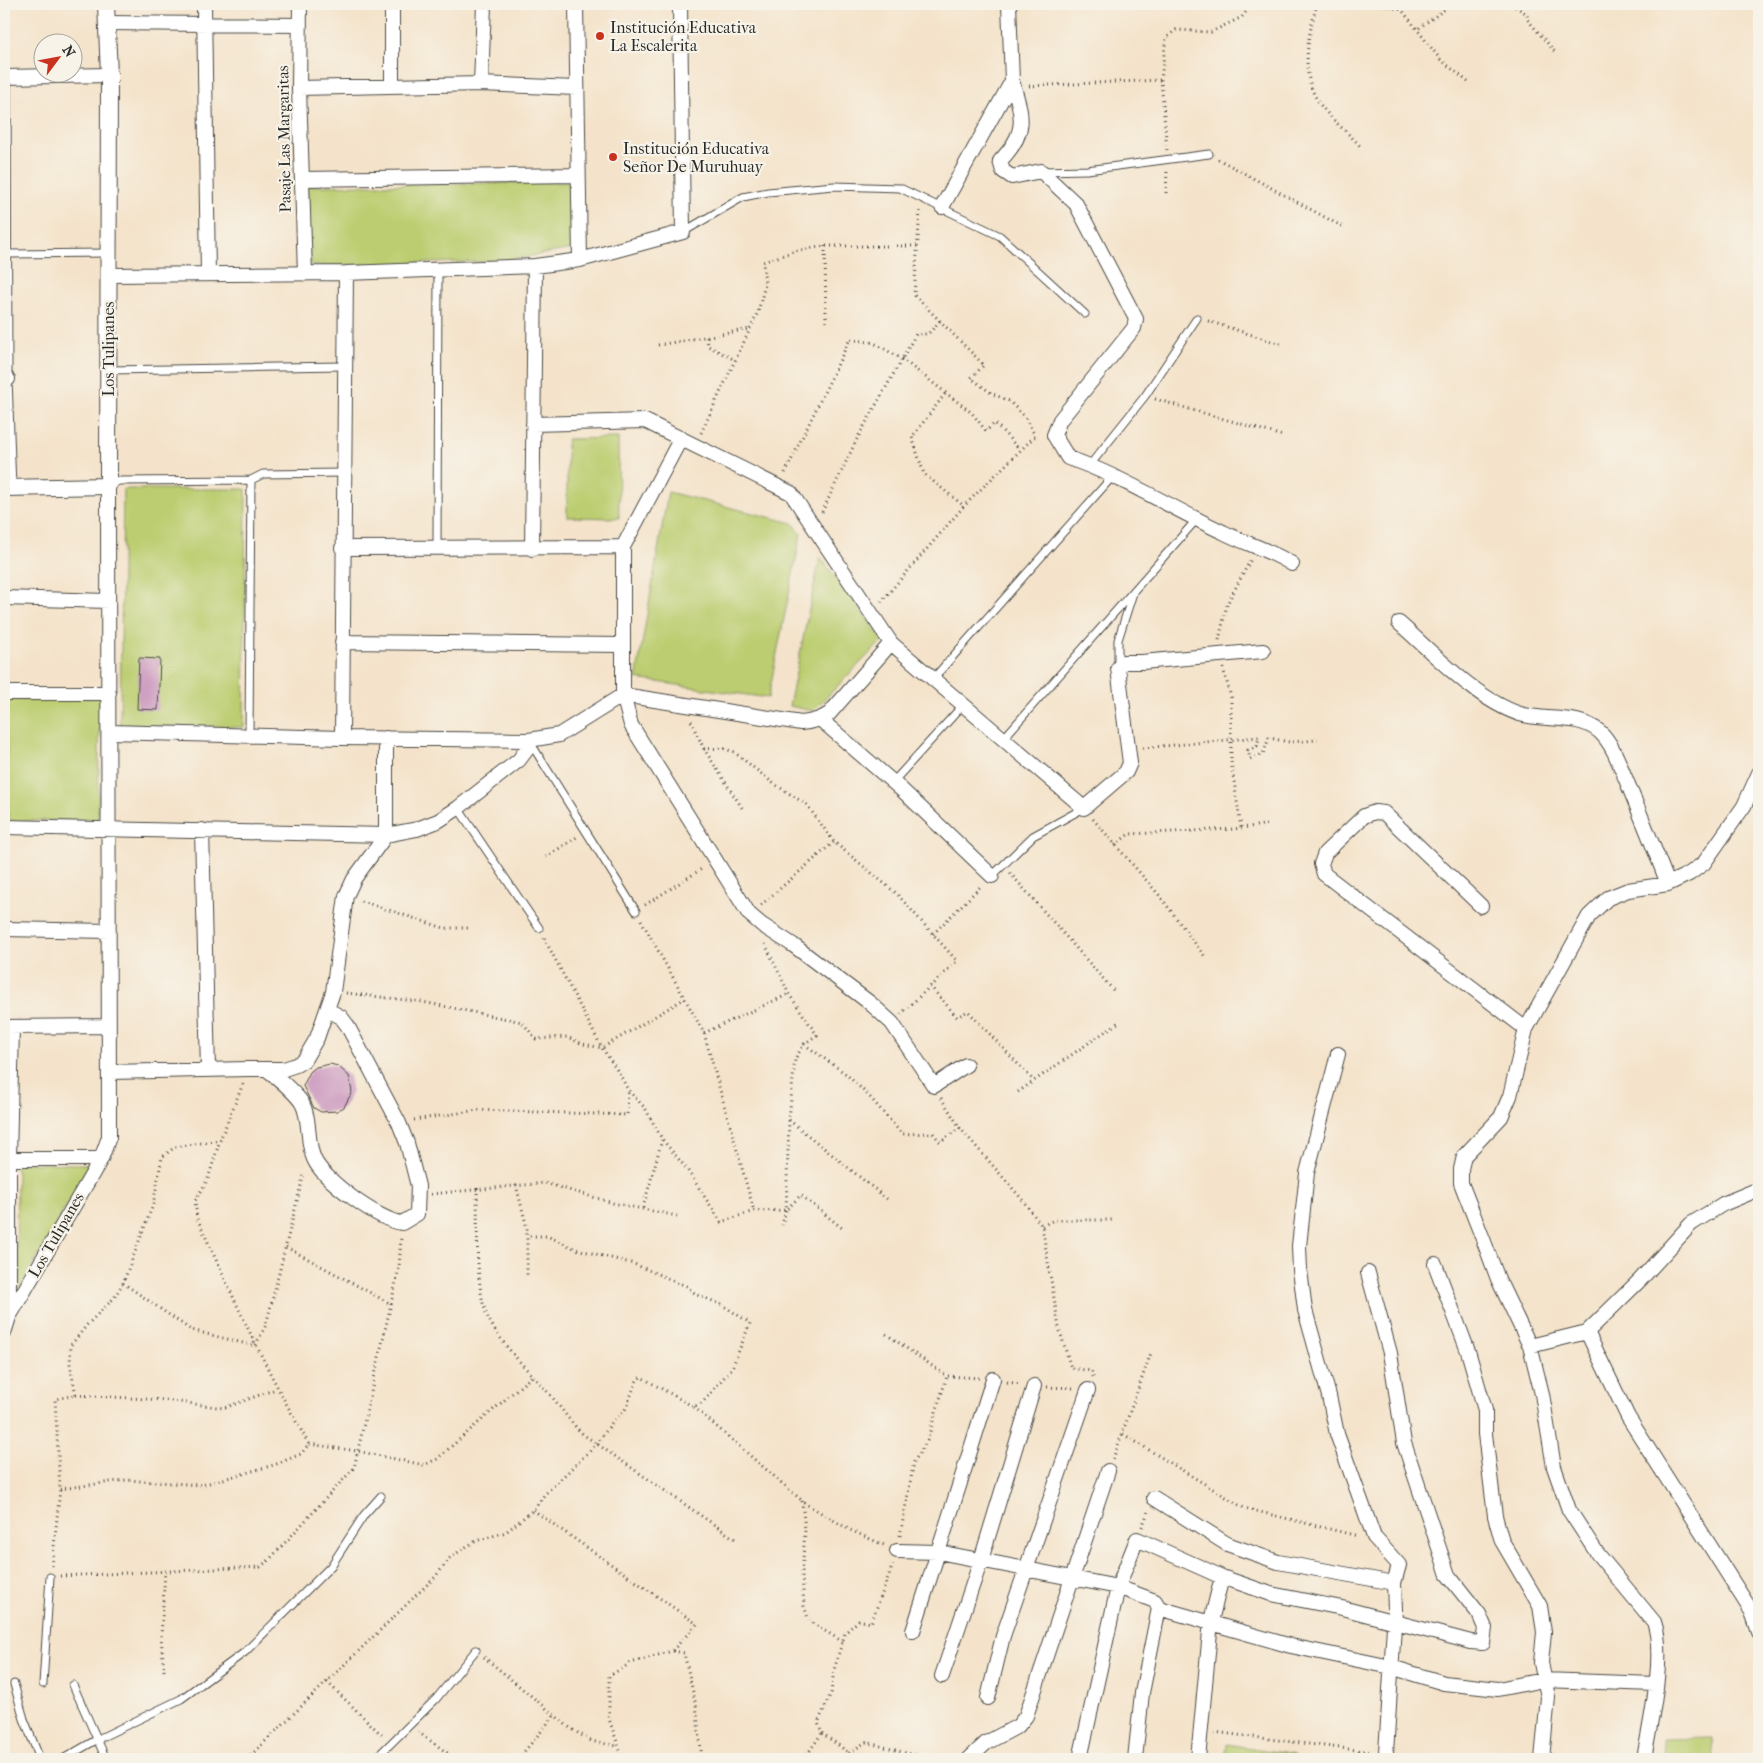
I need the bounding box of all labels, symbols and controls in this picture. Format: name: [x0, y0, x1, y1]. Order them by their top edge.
place label: Institución Educativa La Escalerita: [610, 18, 757, 55]
marker: Institución Educativa La Escalerita: [594, 30, 606, 42]
north arrow: [32, 32, 82, 82]
text: N: [59, 42, 79, 61]
street label: Pasaje Las Margaritas: [273, 65, 295, 213]
place label: Institución Educativa Señor De Muruhuay: [623, 139, 770, 176]
marker: Institución Educativa Señor De Muruhuay: [607, 151, 619, 163]
street label: Los Tulipanes: [99, 301, 118, 396]
street label: Los Tulipanes: [24, 1189, 88, 1281]

